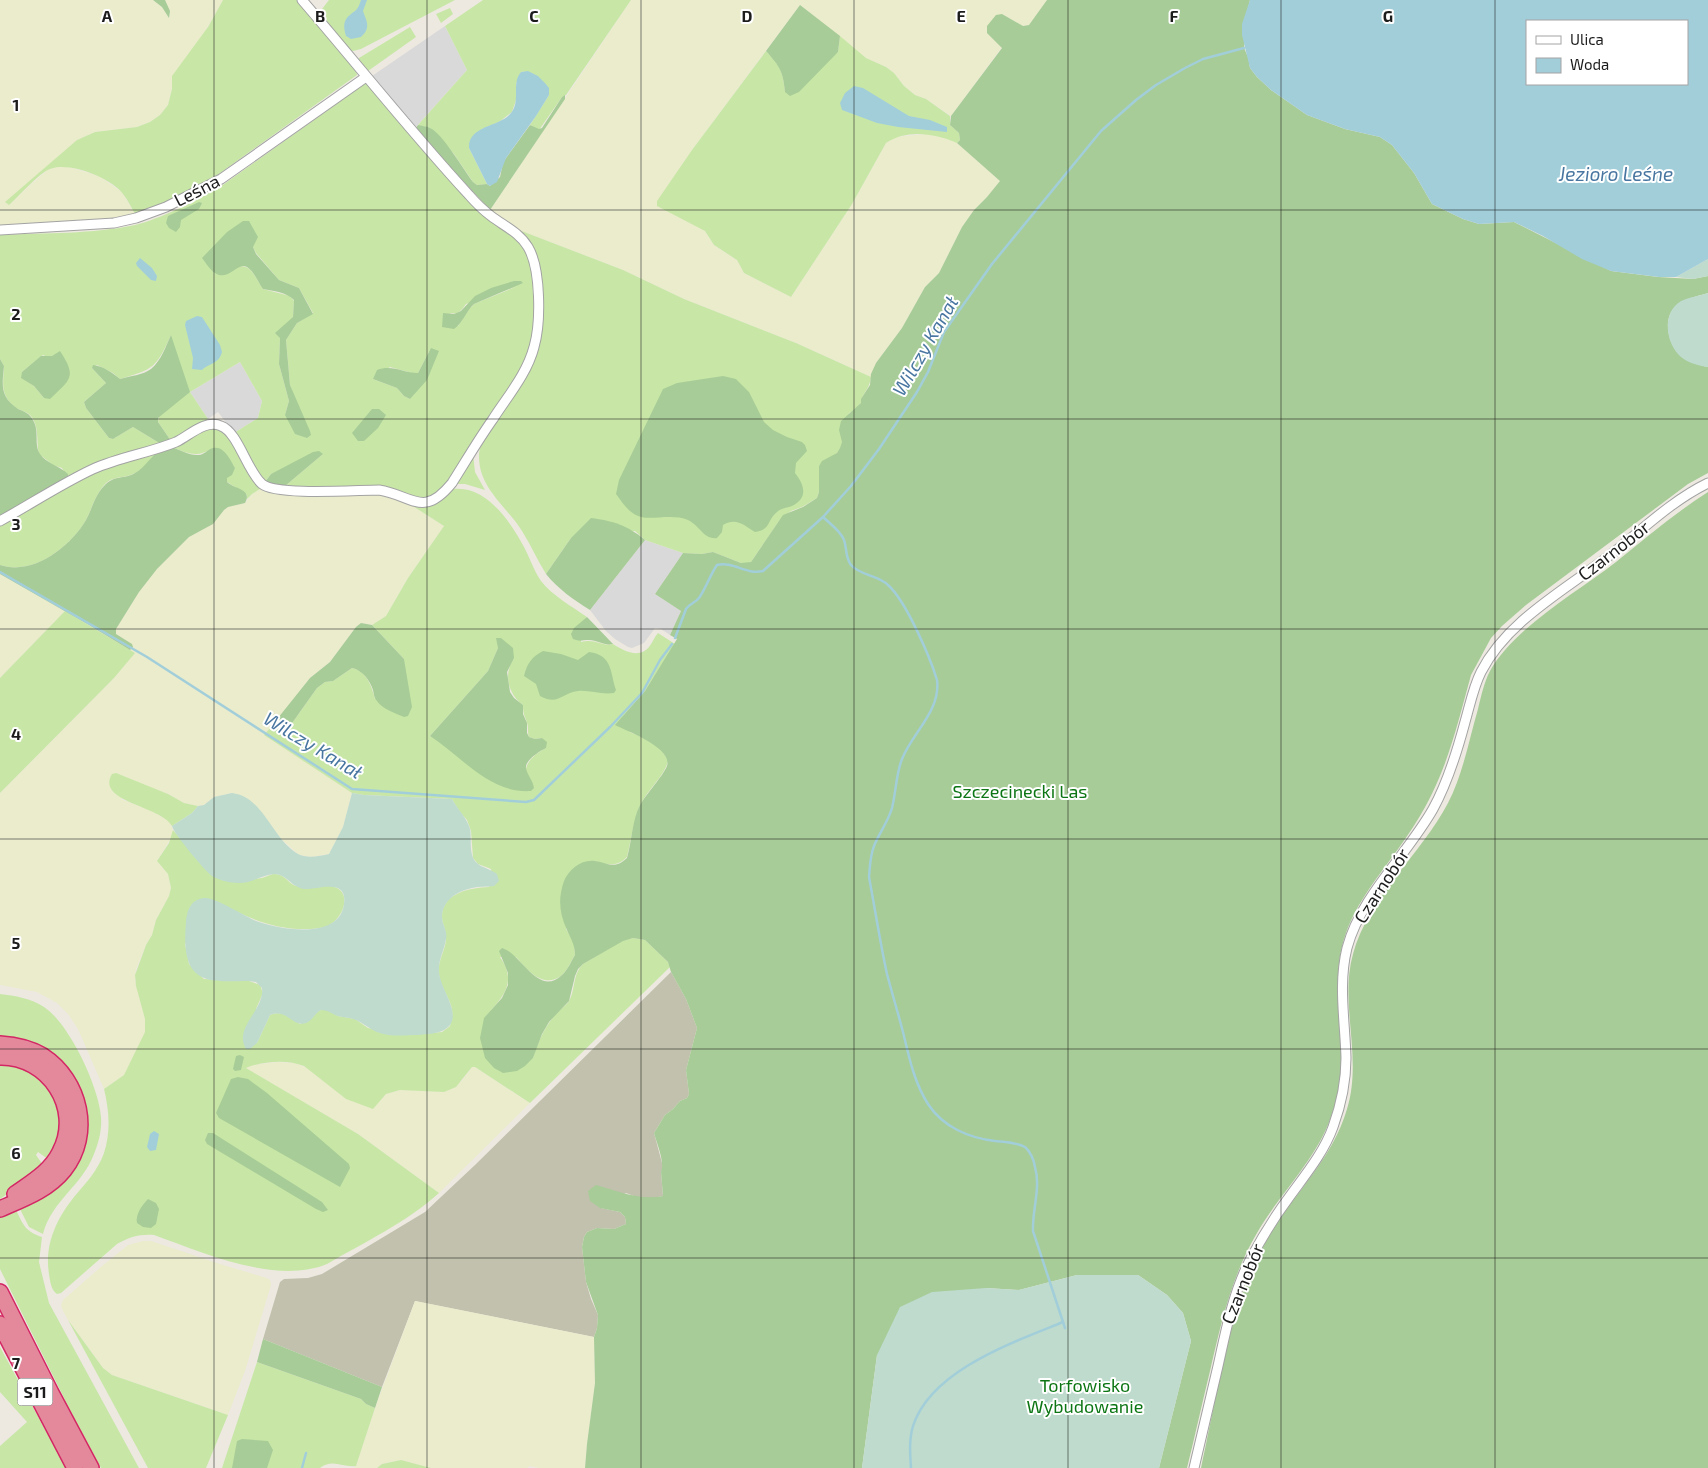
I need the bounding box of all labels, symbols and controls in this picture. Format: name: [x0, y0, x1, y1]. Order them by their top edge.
text: A: [102, 6, 113, 25]
text: B: [315, 6, 325, 25]
text: C: [529, 6, 539, 25]
text: D: [742, 6, 753, 25]
text: E: [956, 6, 966, 25]
text: F: [1170, 6, 1179, 25]
text: G: [1383, 6, 1393, 25]
legend: [1526, 20, 1688, 85]
text: Ulica: [1570, 30, 1604, 48]
text: Woda: [1570, 55, 1609, 73]
text: 1: [13, 95, 19, 114]
water label: Jezioro Leśne: [1558, 162, 1673, 185]
street label: Leśna: [170, 169, 223, 211]
water label: Wilczy Kanał: [887, 292, 963, 400]
text: 2: [11, 304, 21, 323]
text: 3: [11, 514, 21, 533]
street label: Czarnobór: [1573, 515, 1654, 585]
water label: Wilczy Kanał: [259, 706, 367, 784]
text: 4: [11, 724, 21, 743]
park label: Szczecinecki Las: [953, 780, 1088, 802]
street label: Czarnobór: [1349, 844, 1414, 927]
text: 5: [12, 933, 21, 952]
text: 6: [11, 1143, 21, 1162]
street label: Czarnobór: [1216, 1240, 1268, 1327]
text: 7: [12, 1353, 21, 1372]
park label: Torfowisko Wybudowanie: [1027, 1374, 1143, 1417]
road number: S11: [18, 1378, 52, 1405]

